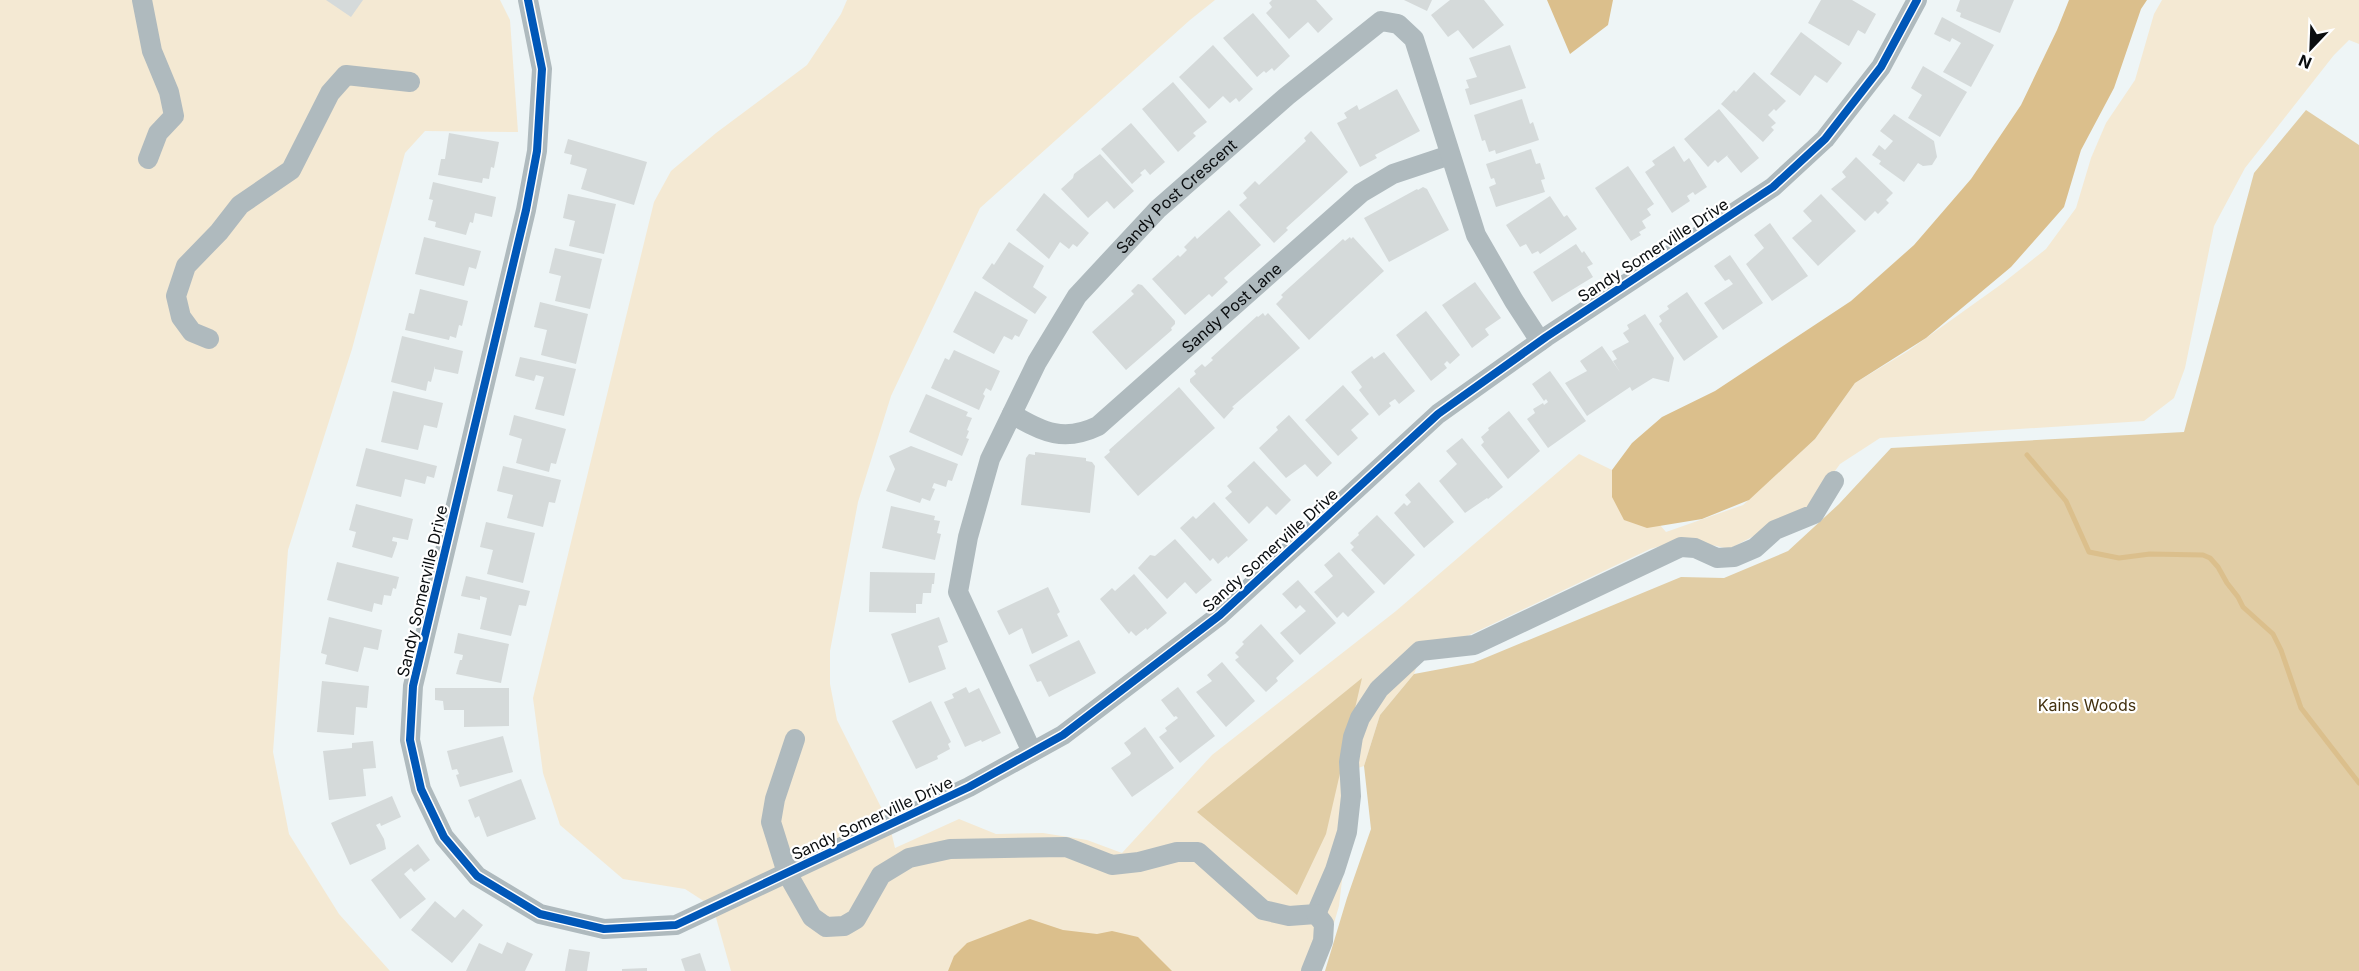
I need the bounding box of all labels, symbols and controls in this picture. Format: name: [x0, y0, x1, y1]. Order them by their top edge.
north arrow: [2281, 18, 2341, 78]
text: N: [2296, 50, 2315, 73]
street label: Sandy Post Crescent: [1112, 135, 1241, 258]
street label: Sandy Somerville Drive: [1574, 194, 1732, 306]
street label: Sandy Post Lane: [1177, 258, 1286, 357]
street label: Sandy Somerville Drive: [1198, 484, 1342, 616]
street label: Sandy Somerville Drive: [392, 503, 452, 679]
park label: Kains Woods: [2038, 695, 2136, 715]
street label: Sandy Somerville Drive: [788, 772, 956, 864]

